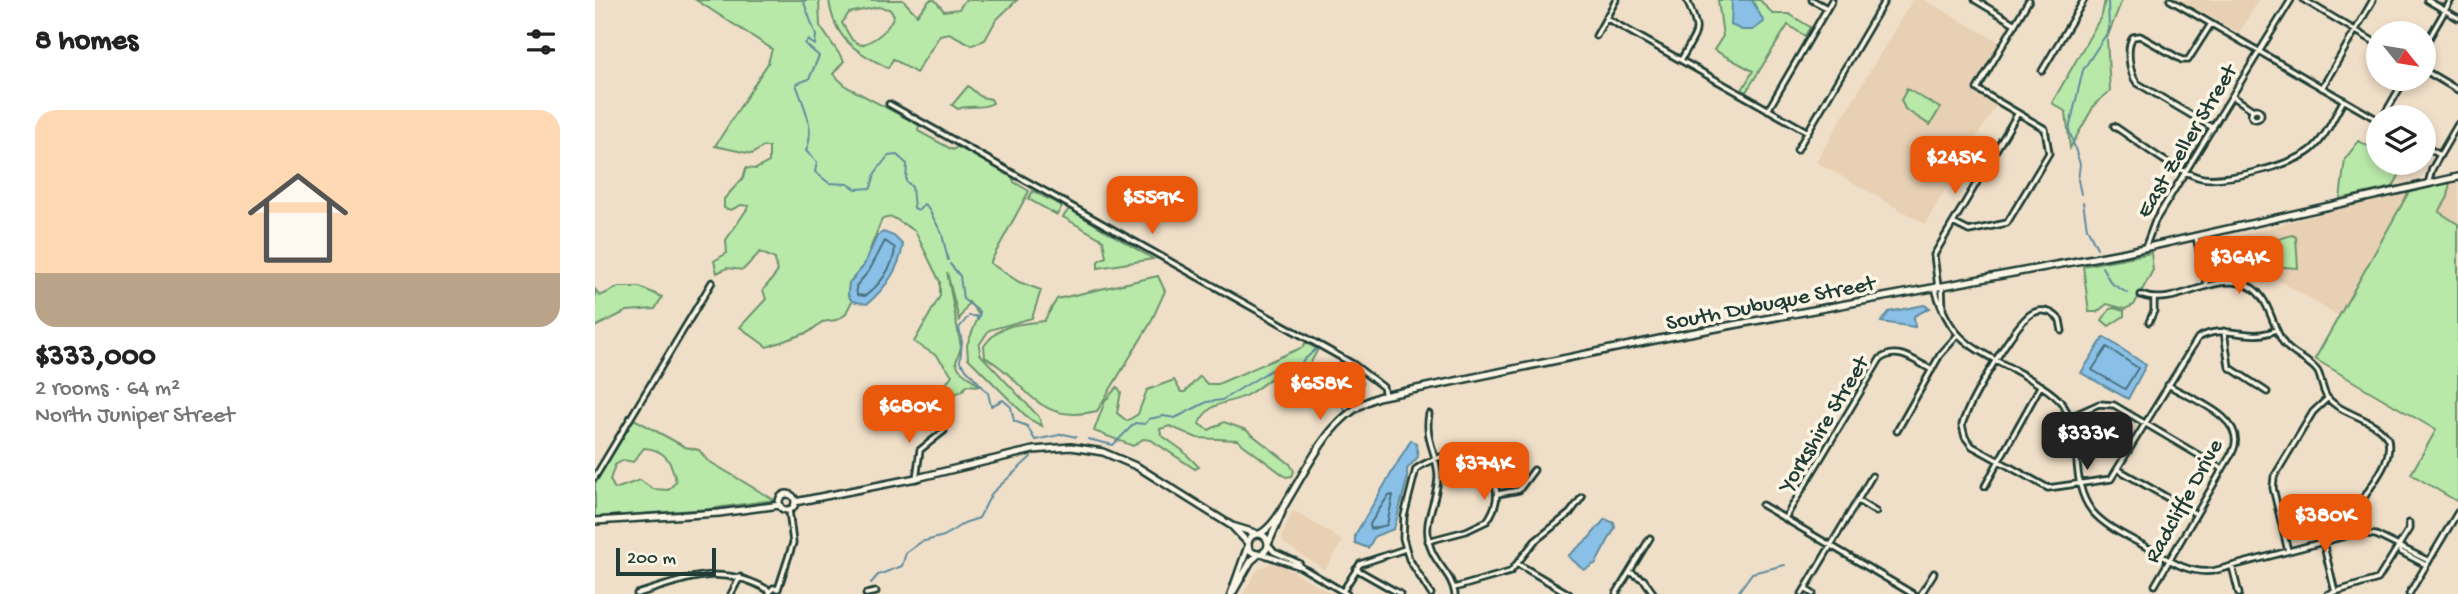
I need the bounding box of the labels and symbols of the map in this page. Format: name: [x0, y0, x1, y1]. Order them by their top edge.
north arrow: [2366, 21, 2436, 91]
street label: East Zeller Street: [2132, 59, 2245, 223]
pin: $245K: [1906, 136, 2004, 196]
pin: $559K: [1103, 176, 1201, 236]
pin: $364K: [2190, 236, 2288, 296]
street label: South Dubuque Street: [1664, 271, 1879, 338]
street label: Yorkshire Street: [1773, 351, 1877, 499]
pin: $658K: [1271, 362, 1369, 422]
pin: $680K: [860, 386, 958, 445]
pin: $333K: [2038, 412, 2136, 472]
street label: Radcliffe Drive: [2140, 434, 2231, 568]
pin: $374K: [1435, 442, 1533, 502]
pin: $380K: [2276, 494, 2374, 554]
scale bar: [616, 545, 716, 577]

